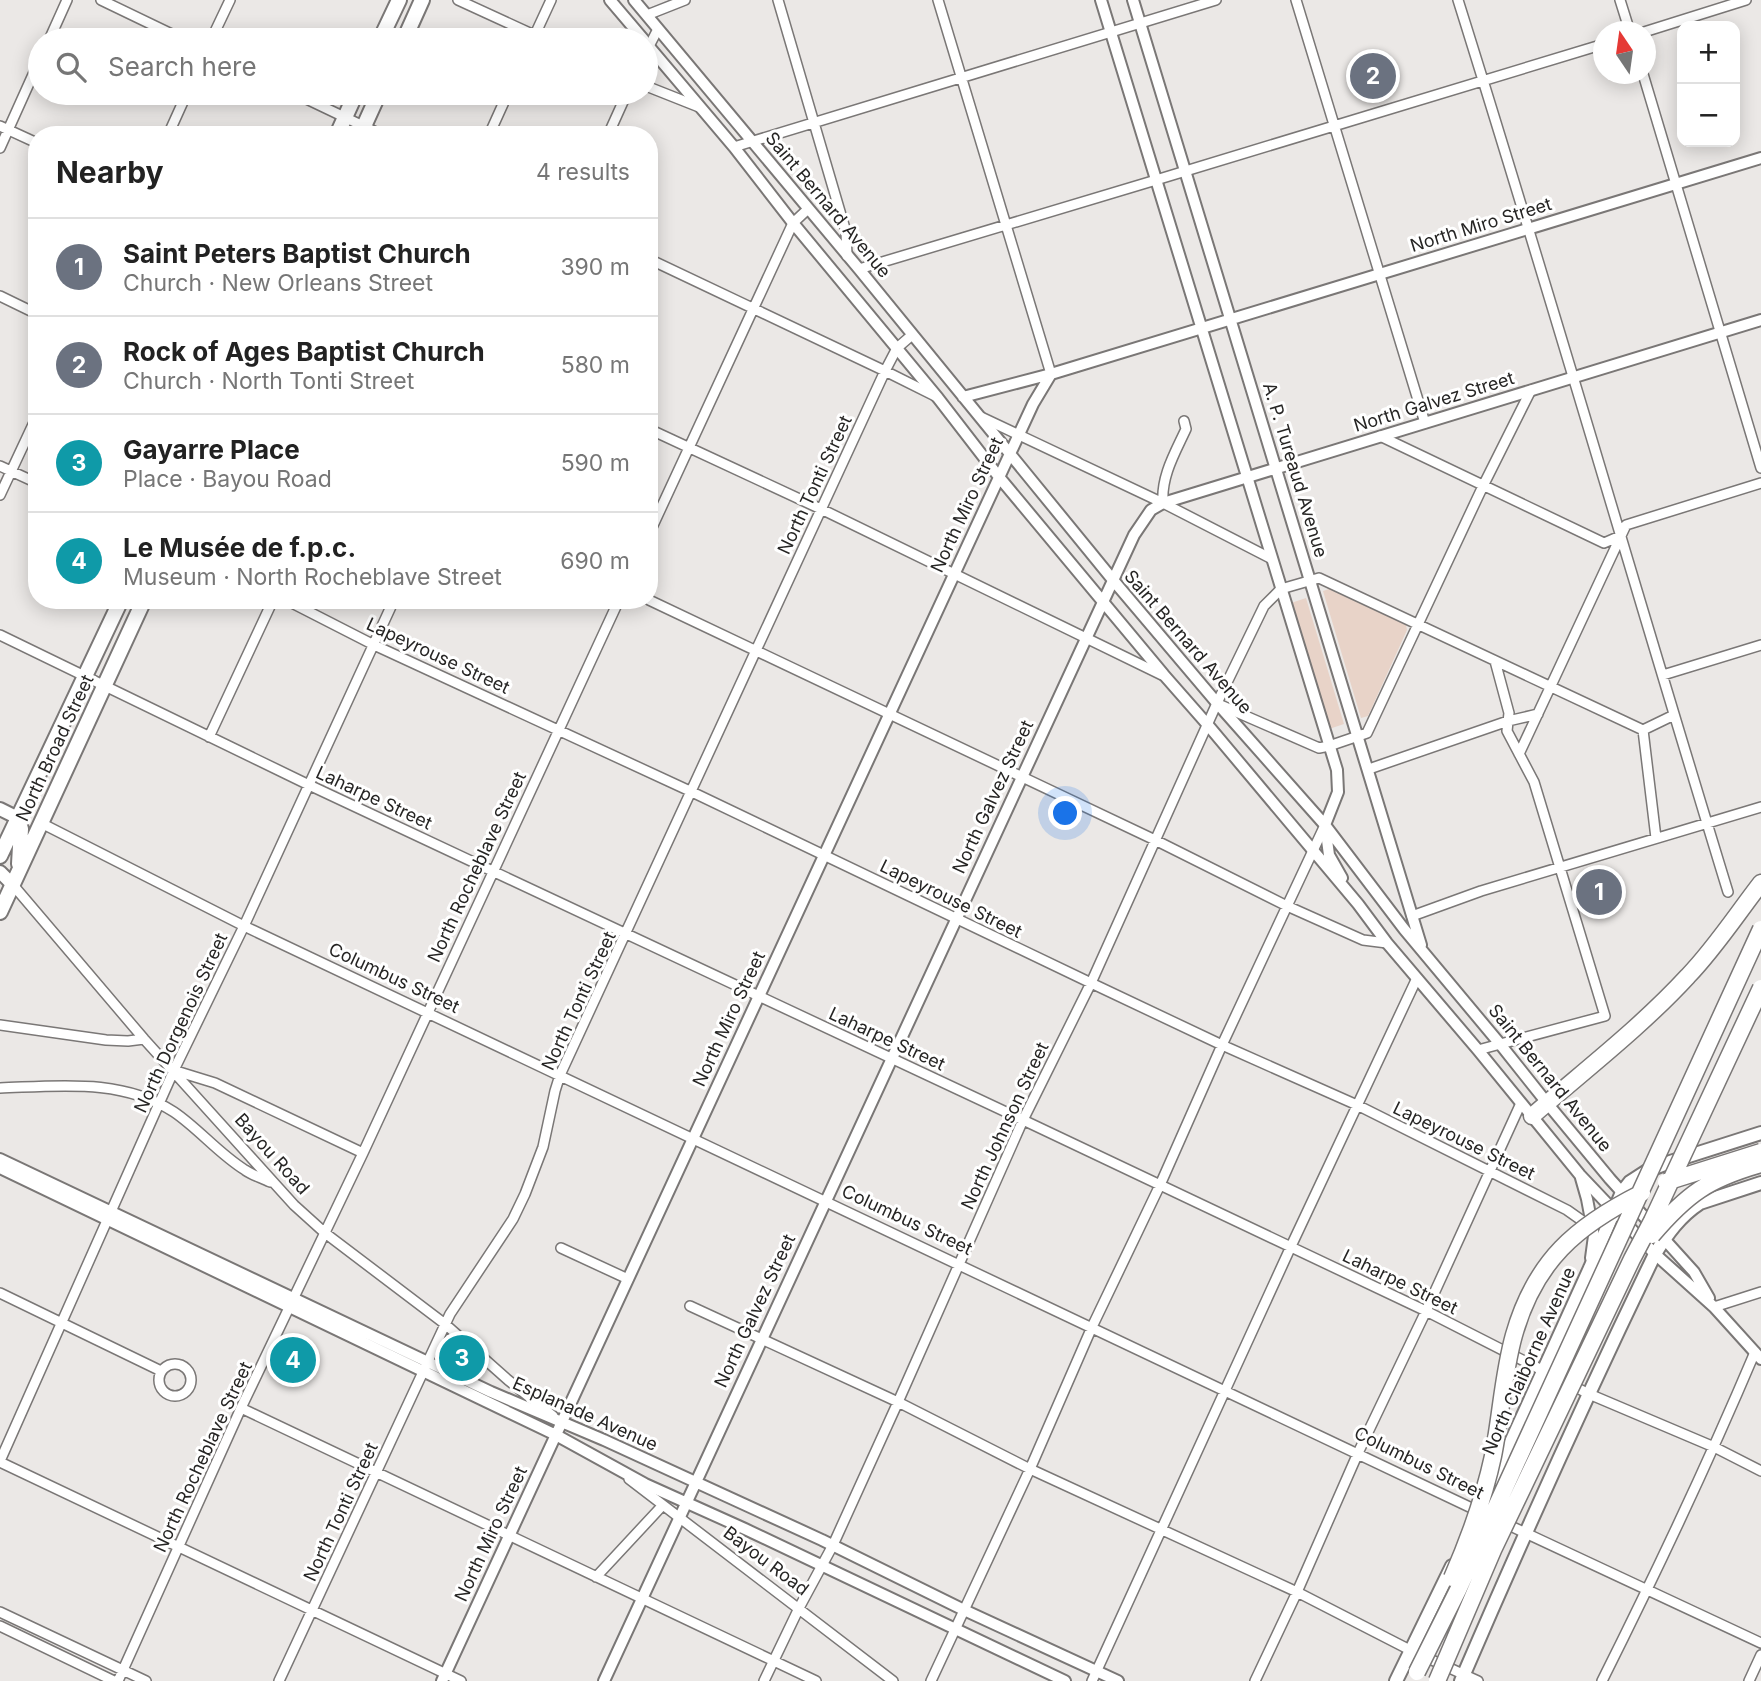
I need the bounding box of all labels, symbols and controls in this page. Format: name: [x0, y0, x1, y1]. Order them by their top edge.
north arrow: [1593, 21, 1656, 84]
map controls: [1677, 21, 1740, 147]
button: +: [1677, 21, 1740, 84]
search box: [28, 28, 658, 105]
icon: search: [52, 48, 90, 86]
pin: 2: [1350, 50, 1396, 102]
text: Search here: [108, 51, 257, 82]
button: −: [1677, 84, 1740, 147]
street label: Saint Bernard Avenue: [761, 128, 895, 282]
text: Nearby: [56, 154, 164, 190]
text: 4 results: [536, 158, 630, 186]
street label: North Miro Street: [1408, 193, 1554, 256]
text: Saint Peters Baptist Church: [123, 238, 471, 269]
text: 1: [74, 253, 84, 281]
text: 390 m: [560, 253, 630, 281]
text: Church · New Orleans Street: [123, 269, 433, 297]
text: Rock of Ages Baptist Church: [123, 336, 485, 367]
text: 2: [72, 351, 86, 379]
text: 580 m: [561, 351, 630, 379]
text: Church · North Tonti Street: [123, 367, 414, 395]
street label: North Galvez Street: [1351, 367, 1517, 436]
street label: A. P. Tureaud Avenue: [1259, 380, 1332, 560]
street label: North Tonti Street: [773, 412, 856, 558]
text: Gayarre Place: [123, 434, 300, 465]
street label: North Miro Street: [926, 434, 1007, 576]
text: 3: [72, 449, 86, 477]
text: 590 m: [561, 449, 630, 477]
text: Place · Bayou Road: [123, 465, 332, 493]
text: Le Musée de f.p.c.: [123, 532, 356, 563]
text: 4: [71, 547, 87, 575]
text: 690 m: [560, 547, 630, 575]
text: Museum · North Rocheblave Street: [123, 563, 502, 591]
street label: Saint Bernard Avenue: [1120, 566, 1256, 718]
street label: Lapeyrouse Street: [363, 613, 513, 698]
street label: North Broad Street: [11, 671, 98, 824]
street label: North Galvez Street: [948, 717, 1037, 877]
street label: Laharpe Street: [313, 762, 436, 834]
street label: North Rocheblave Street: [423, 768, 530, 965]
your location: [1048, 796, 1082, 830]
street label: Lapeyrouse Street: [877, 855, 1026, 942]
pin: 1: [1576, 866, 1622, 918]
street label: North Tonti Street: [537, 928, 620, 1074]
street label: North Dorgenois Street: [130, 929, 232, 1116]
street label: Columbus Street: [326, 938, 463, 1017]
street label: North Miro Street: [688, 948, 769, 1090]
street label: Saint Bernard Avenue: [1484, 1000, 1616, 1156]
street label: Laharpe Street: [826, 1003, 949, 1075]
street label: North Johnson Street: [957, 1039, 1053, 1213]
street label: Lapeyrouse Street: [1390, 1097, 1539, 1184]
street label: Bayou Road: [231, 1109, 314, 1198]
street label: Columbus Street: [839, 1180, 976, 1259]
street label: North Galvez Street: [710, 1231, 799, 1391]
street label: Laharpe Street: [1339, 1245, 1461, 1319]
street label: North Claiborne Avenue: [1478, 1264, 1579, 1458]
pin: 3: [439, 1332, 485, 1384]
pin: 4: [270, 1334, 316, 1386]
street label: North Rocheblave Street: [149, 1358, 256, 1555]
street label: Esplanade Avenue: [510, 1372, 661, 1455]
street label: Columbus Street: [1351, 1422, 1488, 1503]
street label: North Tonti Street: [299, 1439, 382, 1585]
street label: North Miro Street: [450, 1463, 531, 1605]
street label: Bayou Road: [720, 1522, 813, 1599]

